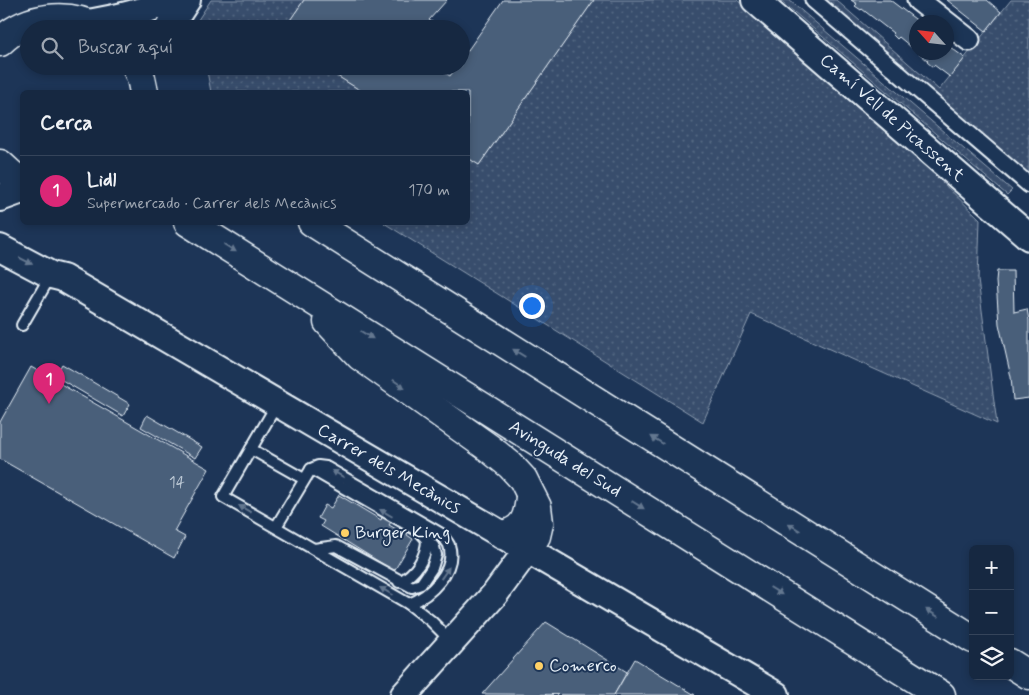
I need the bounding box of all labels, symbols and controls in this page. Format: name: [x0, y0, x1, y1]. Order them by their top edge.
north arrow: [909, 15, 954, 60]
search box: [20, 20, 470, 75]
icon: search: [38, 34, 66, 62]
text: Buscar aquí: [78, 35, 173, 60]
street label: Camí Vell de Picassent: [814, 48, 970, 188]
text: Cerca: [40, 109, 93, 137]
text: Lidl: [87, 168, 116, 193]
text: 1: [52, 180, 60, 201]
text: 170 m: [408, 180, 450, 201]
text: Supermercado · Carrer dels Mecànics: [87, 193, 336, 214]
one-way arrow: [223, 244, 236, 253]
one-way arrow: [18, 257, 33, 265]
your location: [519, 293, 545, 319]
one-way arrow: [361, 330, 374, 339]
one-way arrow: [513, 349, 526, 358]
pin: 1: [33, 363, 65, 404]
one-way arrow: [393, 379, 406, 389]
street label: Avinguda del Sud: [504, 415, 626, 504]
street label: Carrer dels Mecànics: [313, 418, 465, 520]
one-way arrow: [650, 435, 663, 445]
one-way arrow: [331, 470, 344, 479]
house number: 14: [169, 473, 185, 493]
one-way arrow: [632, 500, 645, 510]
one-way arrow: [239, 505, 252, 514]
one-way arrow: [379, 508, 392, 517]
place label: Burger King: [355, 521, 450, 546]
one-way arrow: [787, 522, 801, 531]
marker: Burger King: [339, 527, 351, 539]
map controls: [969, 545, 1014, 680]
button: +: [969, 545, 1014, 590]
one-way arrow: [440, 566, 450, 580]
one-way arrow: [379, 586, 392, 595]
one-way arrow: [769, 587, 783, 596]
button: −: [969, 590, 1014, 635]
one-way arrow: [925, 609, 938, 618]
button: layers: [969, 635, 1014, 680]
place label: Comerco: [549, 654, 617, 678]
marker: Comerco: [533, 660, 545, 672]

